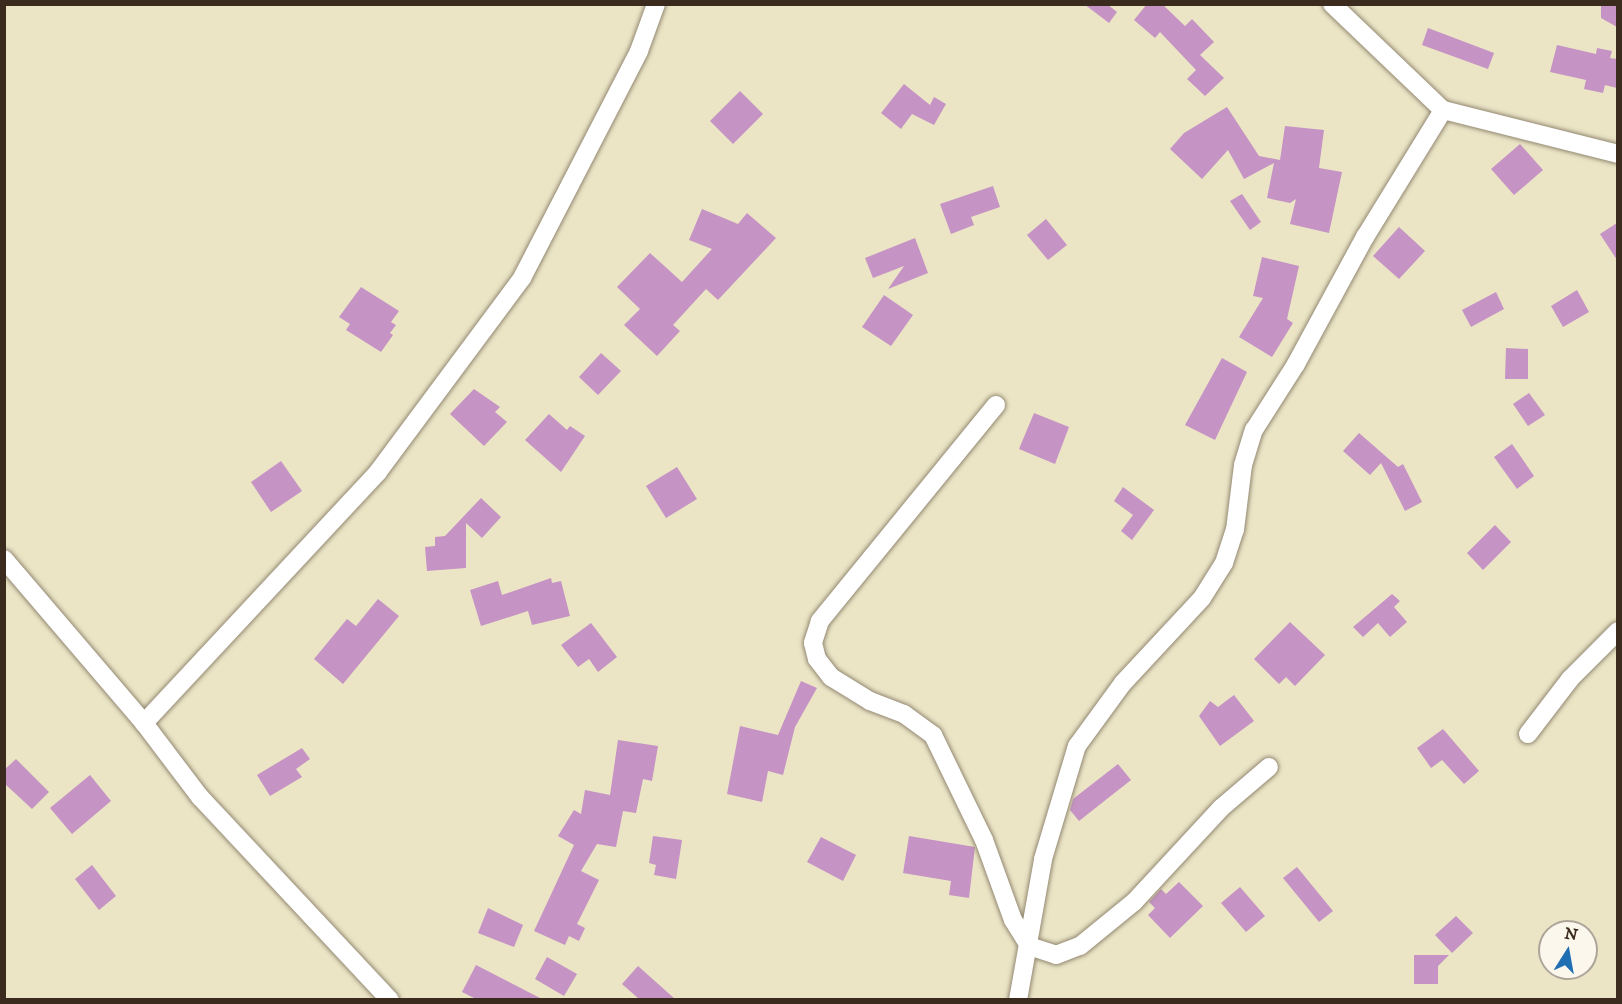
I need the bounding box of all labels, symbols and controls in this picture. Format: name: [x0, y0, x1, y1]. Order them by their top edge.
north arrow: [1538, 920, 1598, 980]
text: N: [1563, 923, 1579, 945]

